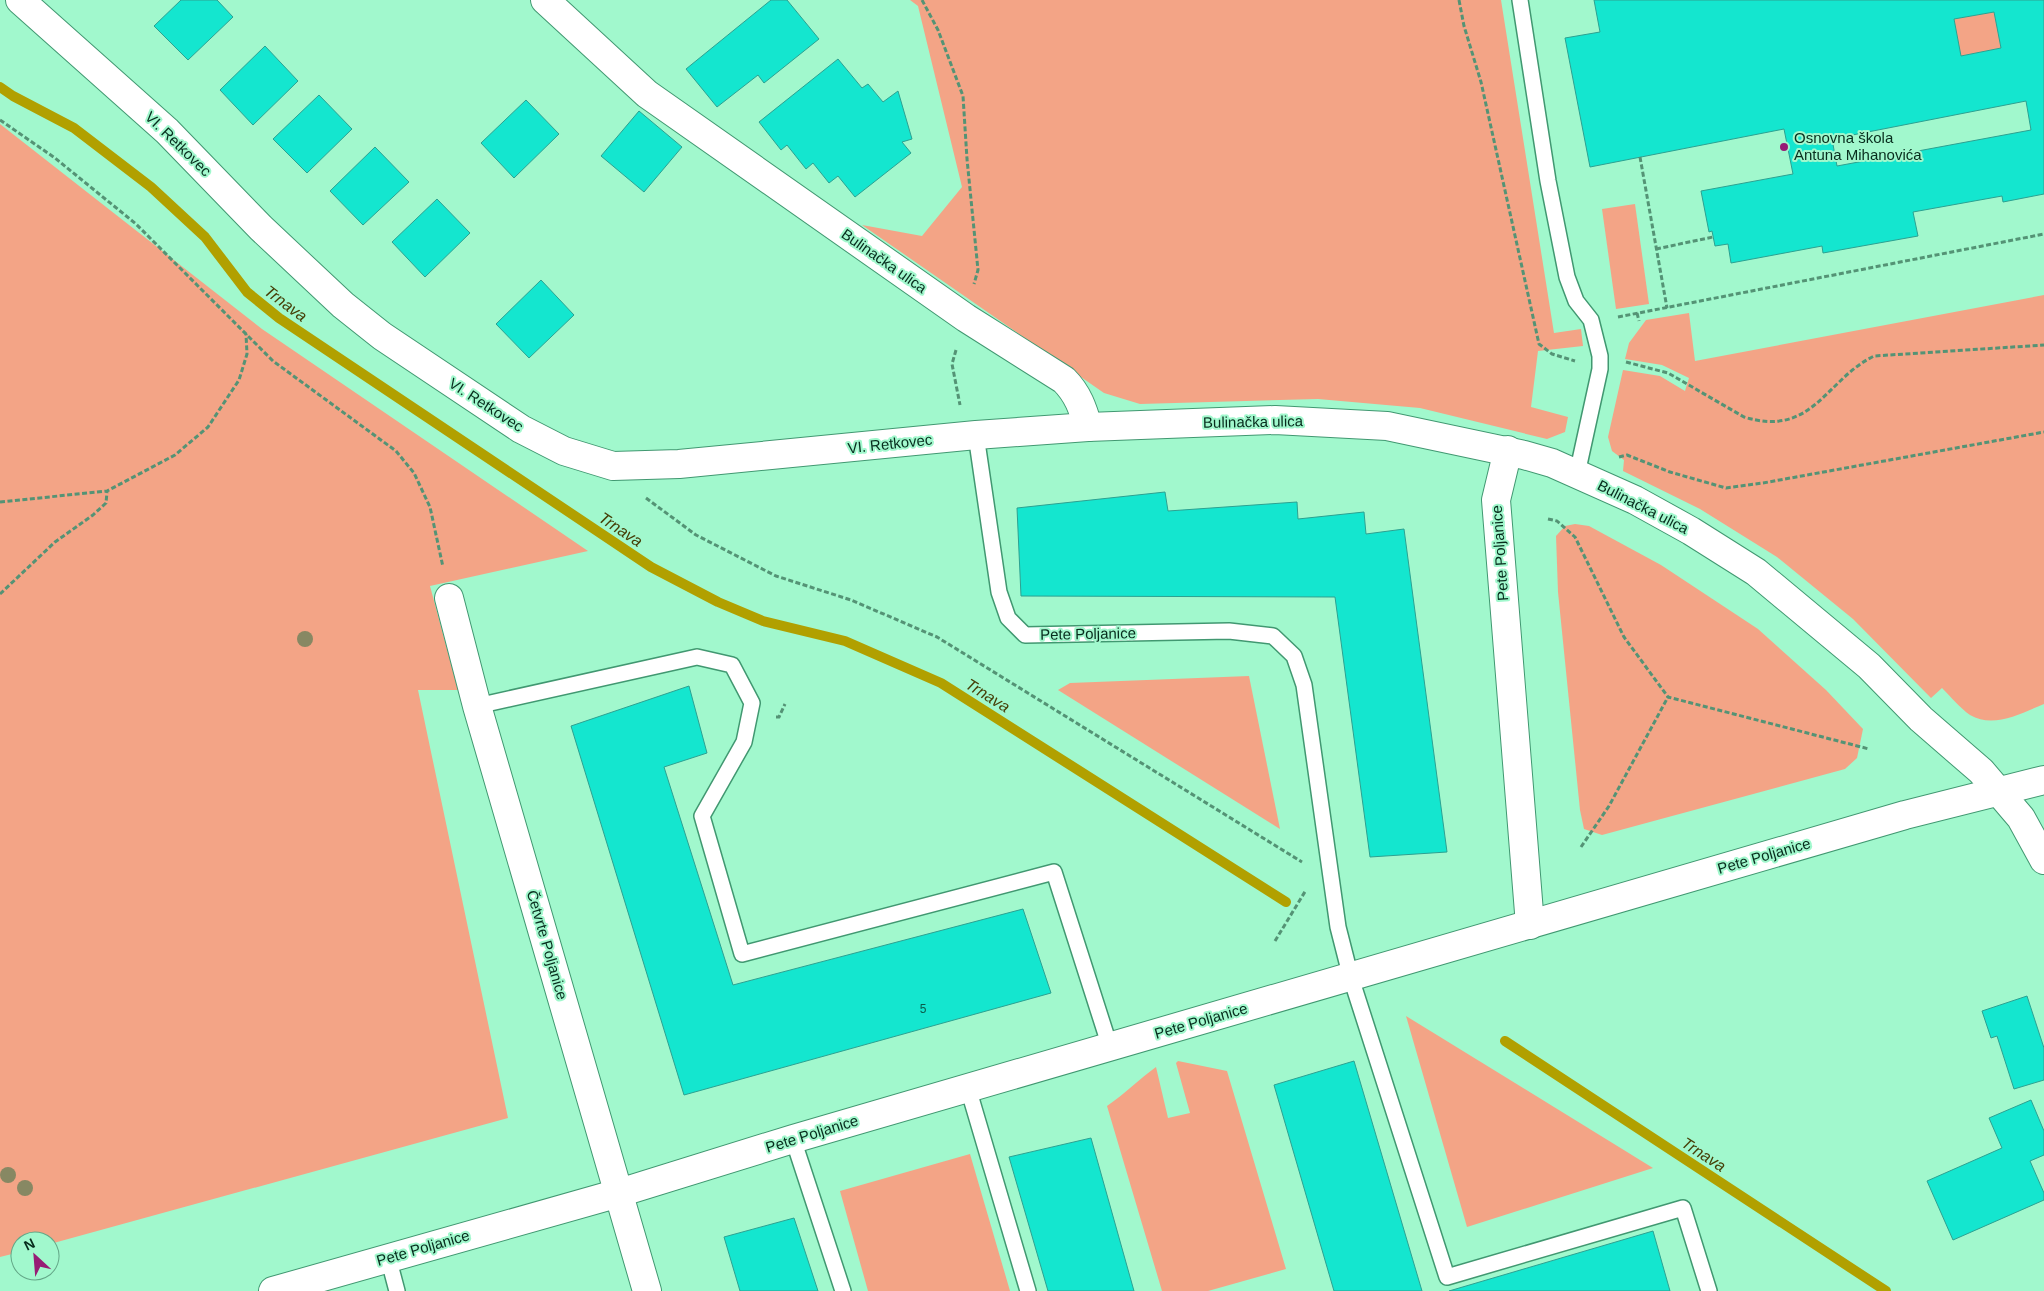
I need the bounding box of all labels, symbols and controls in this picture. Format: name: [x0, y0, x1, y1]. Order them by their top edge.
street label: VI. Retkovec: [142, 108, 215, 180]
place label: Osnovna škola Antuna Mihanovića: [1794, 129, 1922, 163]
marker: Osnovna škola Antuna Mihanovića: [1778, 141, 1790, 153]
street label: Bulinačka ulica: [838, 225, 931, 297]
water label: Trnava: [261, 282, 310, 325]
street label: VI. Retkovec: [446, 374, 527, 435]
street label: Bulinačka ulica: [1203, 412, 1304, 431]
street label: VI. Retkovec: [847, 431, 934, 456]
street label: Bulinačka ulica: [1595, 476, 1692, 537]
street label: Pete Poljanice: [1488, 505, 1511, 601]
water label: Trnava: [596, 509, 646, 550]
street label: Pete Poljanice: [1040, 624, 1136, 643]
water label: Trnava: [963, 675, 1013, 716]
street label: Pete Poljanice: [1715, 834, 1812, 877]
street label: Četvrte Poljanice: [524, 888, 571, 1002]
street label: Pete Poljanice: [1152, 999, 1249, 1042]
house number: 5: [920, 1002, 927, 1016]
street label: Pete Poljanice: [764, 1111, 860, 1156]
water label: Trnava: [1679, 1134, 1729, 1175]
street label: Pete Poljanice: [374, 1226, 471, 1269]
north arrow: [10, 1231, 60, 1281]
text: N: [21, 1235, 37, 1254]

